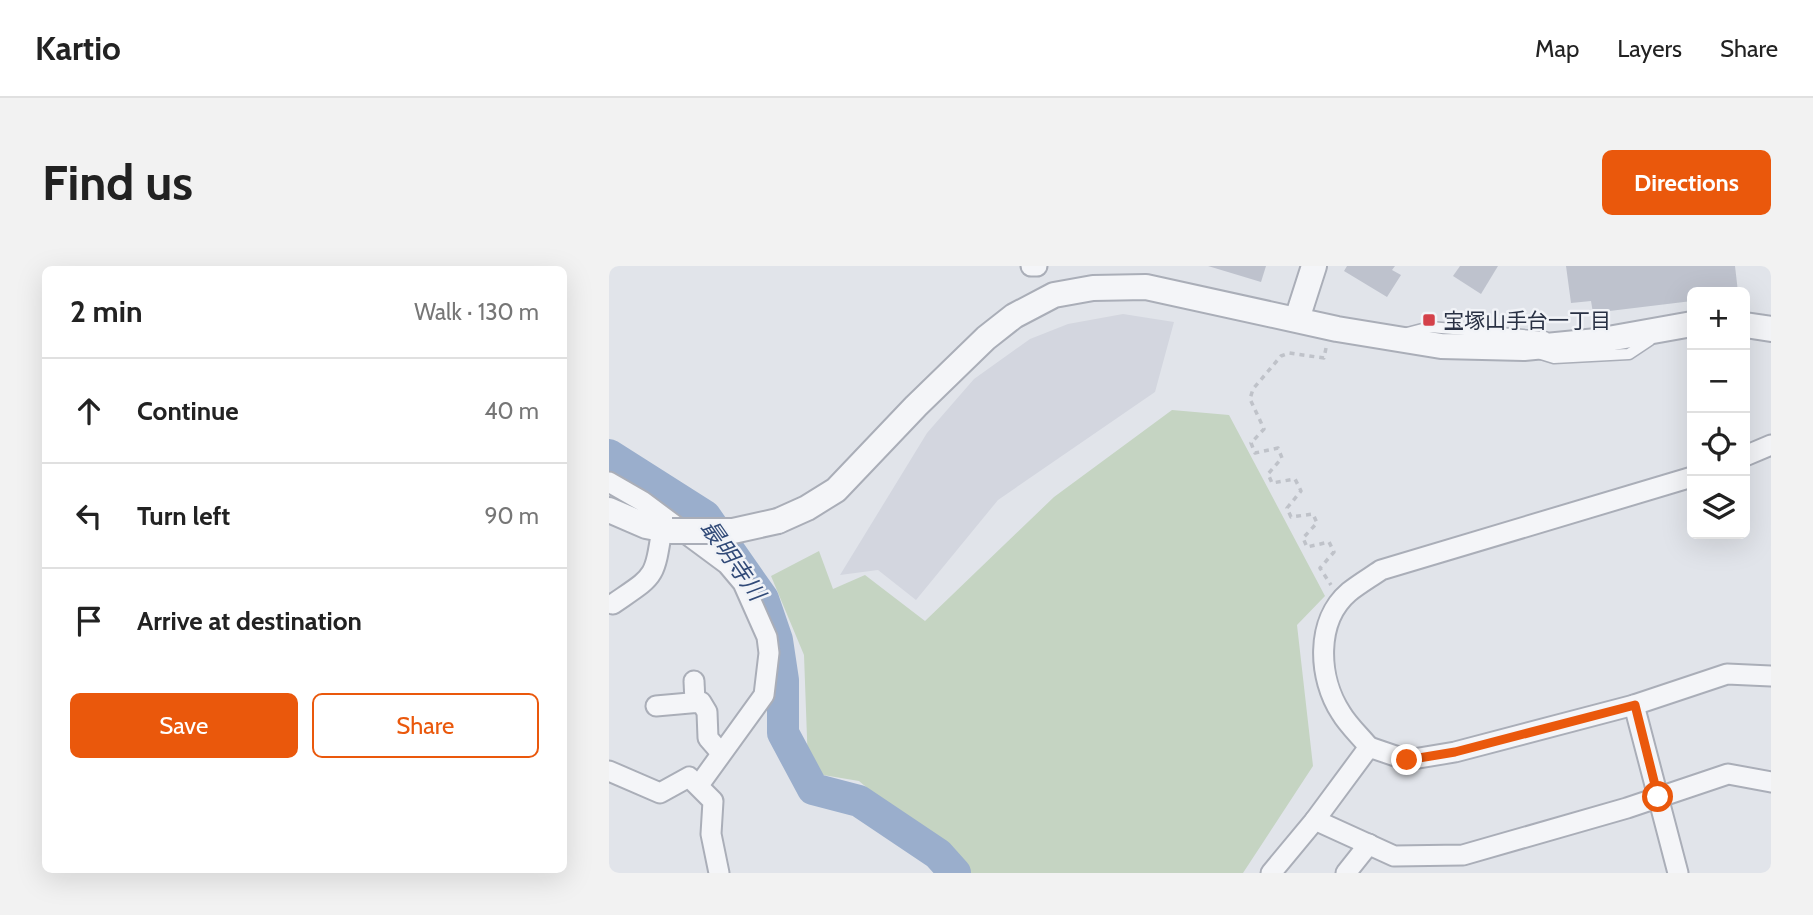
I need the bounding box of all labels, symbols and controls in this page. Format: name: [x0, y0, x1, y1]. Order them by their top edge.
text: Kartio: [35, 28, 121, 68]
text: Map: [1535, 34, 1579, 63]
text: Layers: [1617, 34, 1682, 63]
text: Share: [1720, 34, 1778, 63]
button: Directions: [1602, 150, 1771, 215]
text: Find us: [42, 153, 193, 212]
map controls: [1687, 287, 1750, 539]
button: +: [1687, 287, 1750, 350]
text: 2 min: [70, 293, 142, 330]
text: Walk · 130 m: [414, 298, 539, 326]
place label: 宝塚山手台一丁目: [1443, 308, 1611, 333]
marker: 宝塚山手台一丁目: [1421, 312, 1437, 328]
button: −: [1687, 350, 1750, 413]
icon: ahead: [70, 392, 108, 430]
text: Continue: [137, 395, 239, 427]
text: 40 m: [484, 397, 539, 425]
button: locate: [1687, 413, 1750, 476]
button: layers: [1687, 476, 1750, 539]
icon: left: [70, 497, 108, 535]
text: Turn left: [137, 500, 230, 532]
text: 90 m: [485, 502, 539, 530]
water label: 最明寺川: [695, 514, 773, 608]
icon: arrive: [70, 602, 108, 640]
text: Arrive at destination: [137, 605, 362, 637]
button: Save: [70, 693, 298, 758]
button: Share: [312, 693, 539, 758]
route end: [1391, 744, 1422, 775]
route start: [1642, 781, 1673, 812]

